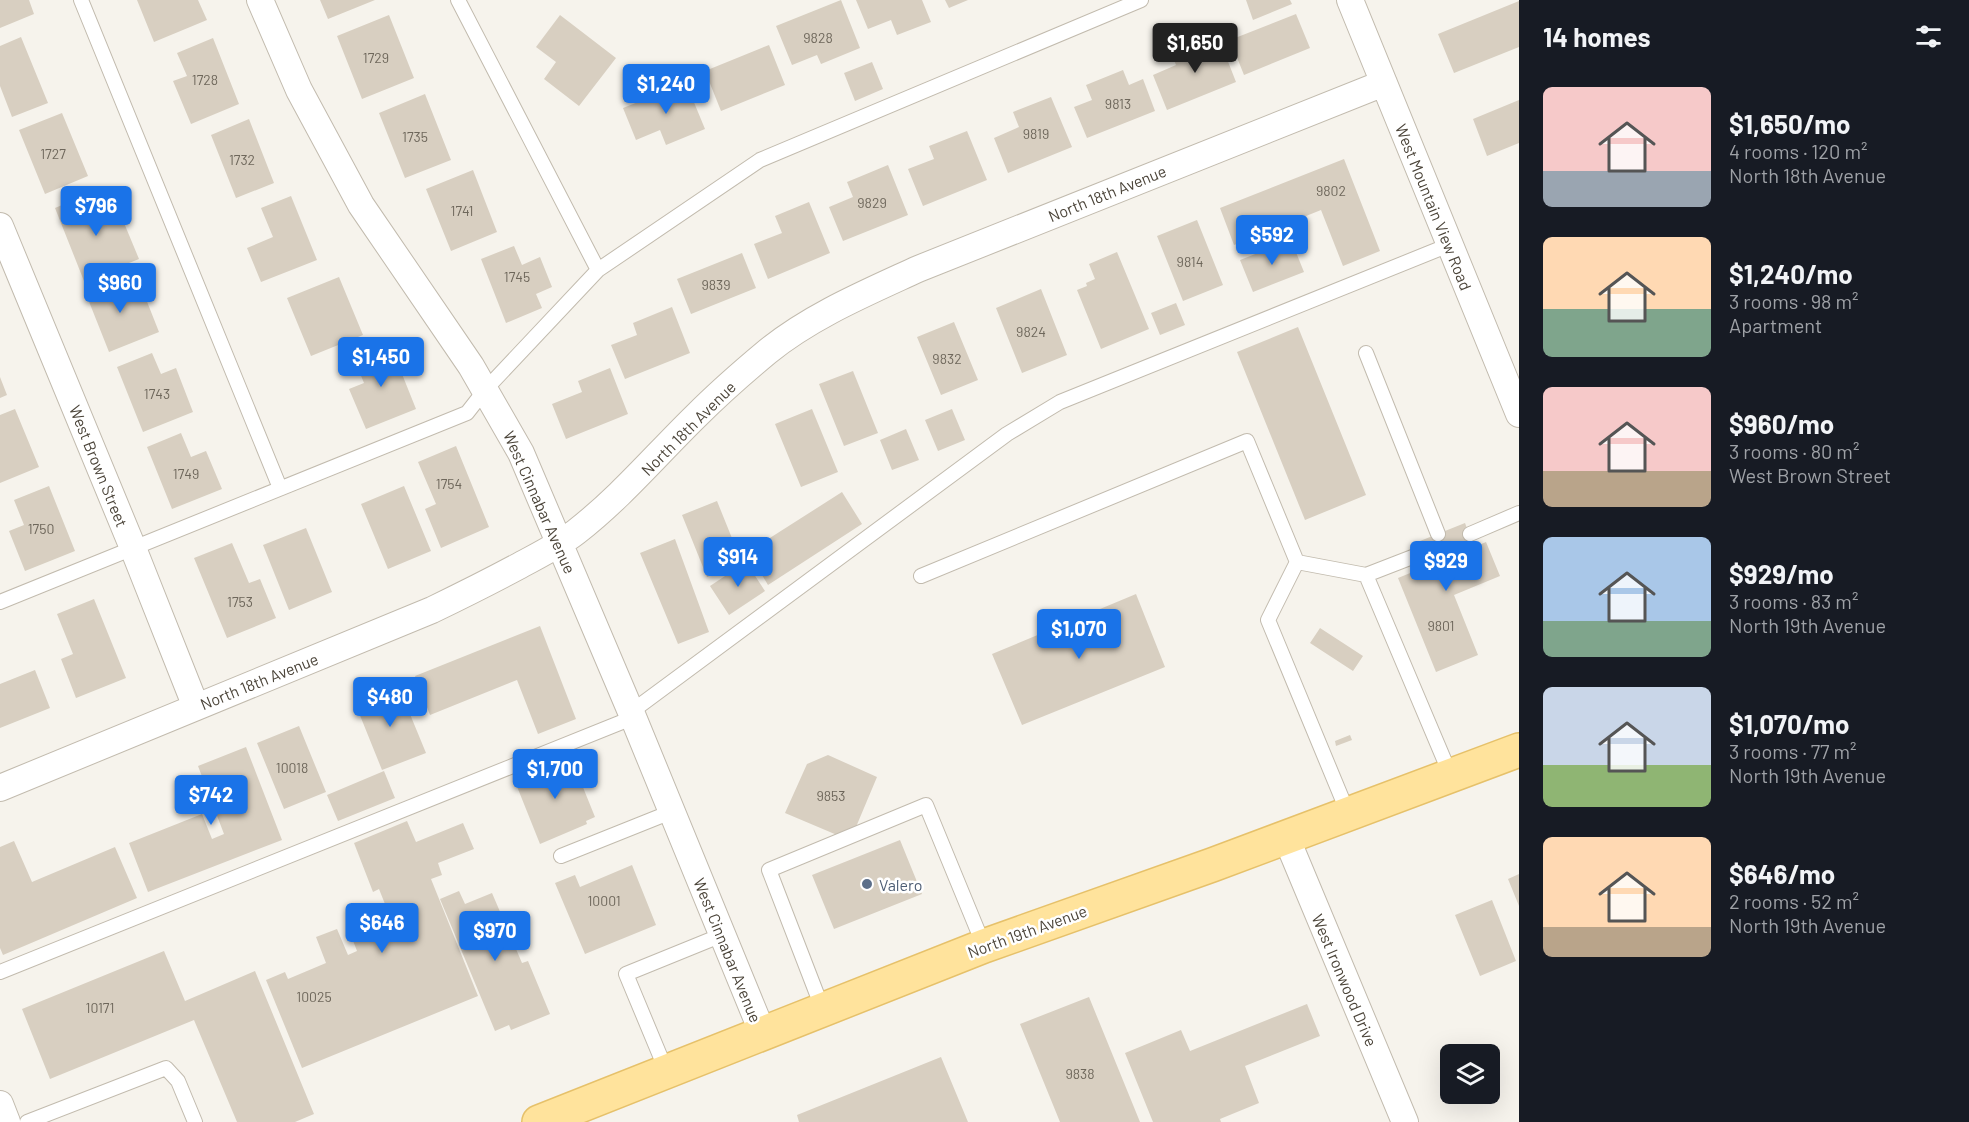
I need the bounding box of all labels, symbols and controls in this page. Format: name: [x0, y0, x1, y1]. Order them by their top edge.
icon: filters: [1912, 20, 1945, 53]
text: 14 homes: [1543, 21, 1650, 52]
pin: $1,650: [1146, 23, 1244, 74]
house number: 9828: [803, 29, 833, 46]
text: $1,650: [1167, 30, 1223, 54]
house number: 1729: [363, 49, 389, 66]
pin: $1,240: [617, 64, 715, 115]
house number: 1728: [192, 71, 218, 88]
text: $1,240: [637, 71, 695, 95]
house number: 9813: [1105, 95, 1131, 112]
text: $1,650/mo: [1729, 108, 1850, 139]
icon: home: [1591, 111, 1663, 183]
street label: West Mountain View Road: [1392, 121, 1476, 293]
house number: 9819: [1023, 125, 1049, 142]
house number: 1735: [402, 128, 428, 145]
text: 4 rooms · 120 m²: [1729, 139, 1867, 163]
house number: 1727: [40, 145, 66, 162]
house number: 1732: [229, 151, 255, 168]
street label: North 18th Avenue: [1045, 161, 1169, 225]
text: North 18th Avenue: [1729, 163, 1886, 187]
house number: 9802: [1316, 182, 1346, 199]
pin: $796: [60, 186, 132, 237]
text: $796: [75, 193, 117, 217]
house number: 9829: [857, 194, 887, 211]
house number: 1741: [451, 202, 473, 219]
pin: $592: [1236, 215, 1308, 266]
text: $592: [1250, 222, 1294, 246]
house number: 9814: [1177, 253, 1203, 270]
text: $1,240/mo: [1729, 258, 1853, 289]
icon: home: [1591, 261, 1663, 333]
pin: $960: [84, 263, 156, 314]
house number: 1745: [504, 268, 530, 285]
text: $960: [98, 270, 142, 294]
house number: 9839: [701, 276, 731, 293]
text: 3 rooms · 98 m²: [1729, 289, 1859, 313]
text: Apartment: [1729, 313, 1822, 337]
house number: 9824: [1016, 323, 1046, 340]
pin: $1,450: [332, 337, 430, 388]
text: $1,450: [352, 344, 410, 368]
house number: 9832: [932, 350, 962, 367]
street label: North 18th Avenue: [637, 377, 739, 479]
house number: 1743: [144, 385, 170, 402]
street label: West Brown Street: [66, 402, 132, 530]
text: $960/mo: [1729, 408, 1834, 439]
icon: home: [1591, 411, 1663, 483]
street label: West Cinnabar Avenue: [500, 428, 580, 576]
text: 3 rooms · 80 m²: [1729, 439, 1859, 463]
text: West Brown Street: [1729, 463, 1891, 487]
house number: 1749: [173, 465, 199, 482]
house number: 1754: [436, 475, 462, 492]
house number: 1750: [28, 520, 54, 537]
pin: $914: [702, 537, 774, 588]
pin: $929: [1410, 541, 1482, 592]
text: $914: [718, 544, 758, 568]
text: $929: [1424, 548, 1468, 572]
text: $929/mo: [1729, 558, 1834, 589]
icon: home: [1591, 561, 1663, 633]
text: 3 rooms · 83 m²: [1729, 589, 1858, 613]
house number: 1753: [227, 593, 253, 610]
pin: $1,070: [1030, 609, 1128, 660]
text: North 19th Avenue: [1729, 613, 1886, 637]
text: $1,070: [1051, 616, 1107, 640]
house number: 9801: [1427, 617, 1455, 634]
street label: North 18th Avenue: [197, 649, 321, 713]
pin: $480: [354, 677, 426, 728]
text: $480: [367, 684, 413, 708]
text: $1,070/mo: [1729, 708, 1849, 739]
icon: home: [1591, 711, 1663, 783]
text: 3 rooms · 77 m²: [1729, 739, 1857, 763]
pin: $1,700: [506, 749, 604, 800]
text: $1,700: [527, 756, 583, 780]
house number: 10018: [276, 759, 308, 776]
text: North 19th Avenue: [1729, 763, 1886, 787]
pin: $742: [175, 775, 247, 826]
text: $742: [189, 782, 233, 806]
house number: 9853: [817, 787, 846, 804]
text: $646/mo: [1729, 858, 1835, 889]
icon: home: [1591, 861, 1663, 933]
street label: West Cinnabar Avenue: [690, 875, 766, 1025]
place label: Valero: [879, 875, 923, 894]
marker: Valero: [860, 877, 874, 891]
text: 2 rooms · 52 m²: [1729, 889, 1859, 913]
house number: 10001: [587, 892, 621, 909]
street label: North 19th Avenue: [965, 901, 1089, 961]
pin: $646: [346, 903, 418, 954]
text: $646: [359, 910, 405, 934]
pin: $970: [459, 911, 531, 962]
street label: West Ironwood Drive: [1309, 911, 1381, 1049]
text: North 19th Avenue: [1729, 913, 1886, 937]
text: $970: [473, 918, 517, 942]
house number: 10025: [296, 988, 332, 1005]
house number: 10171: [86, 999, 114, 1016]
map controls: [1440, 1044, 1500, 1104]
button: layers: [1440, 1044, 1500, 1104]
house number: 9838: [1065, 1065, 1095, 1082]

